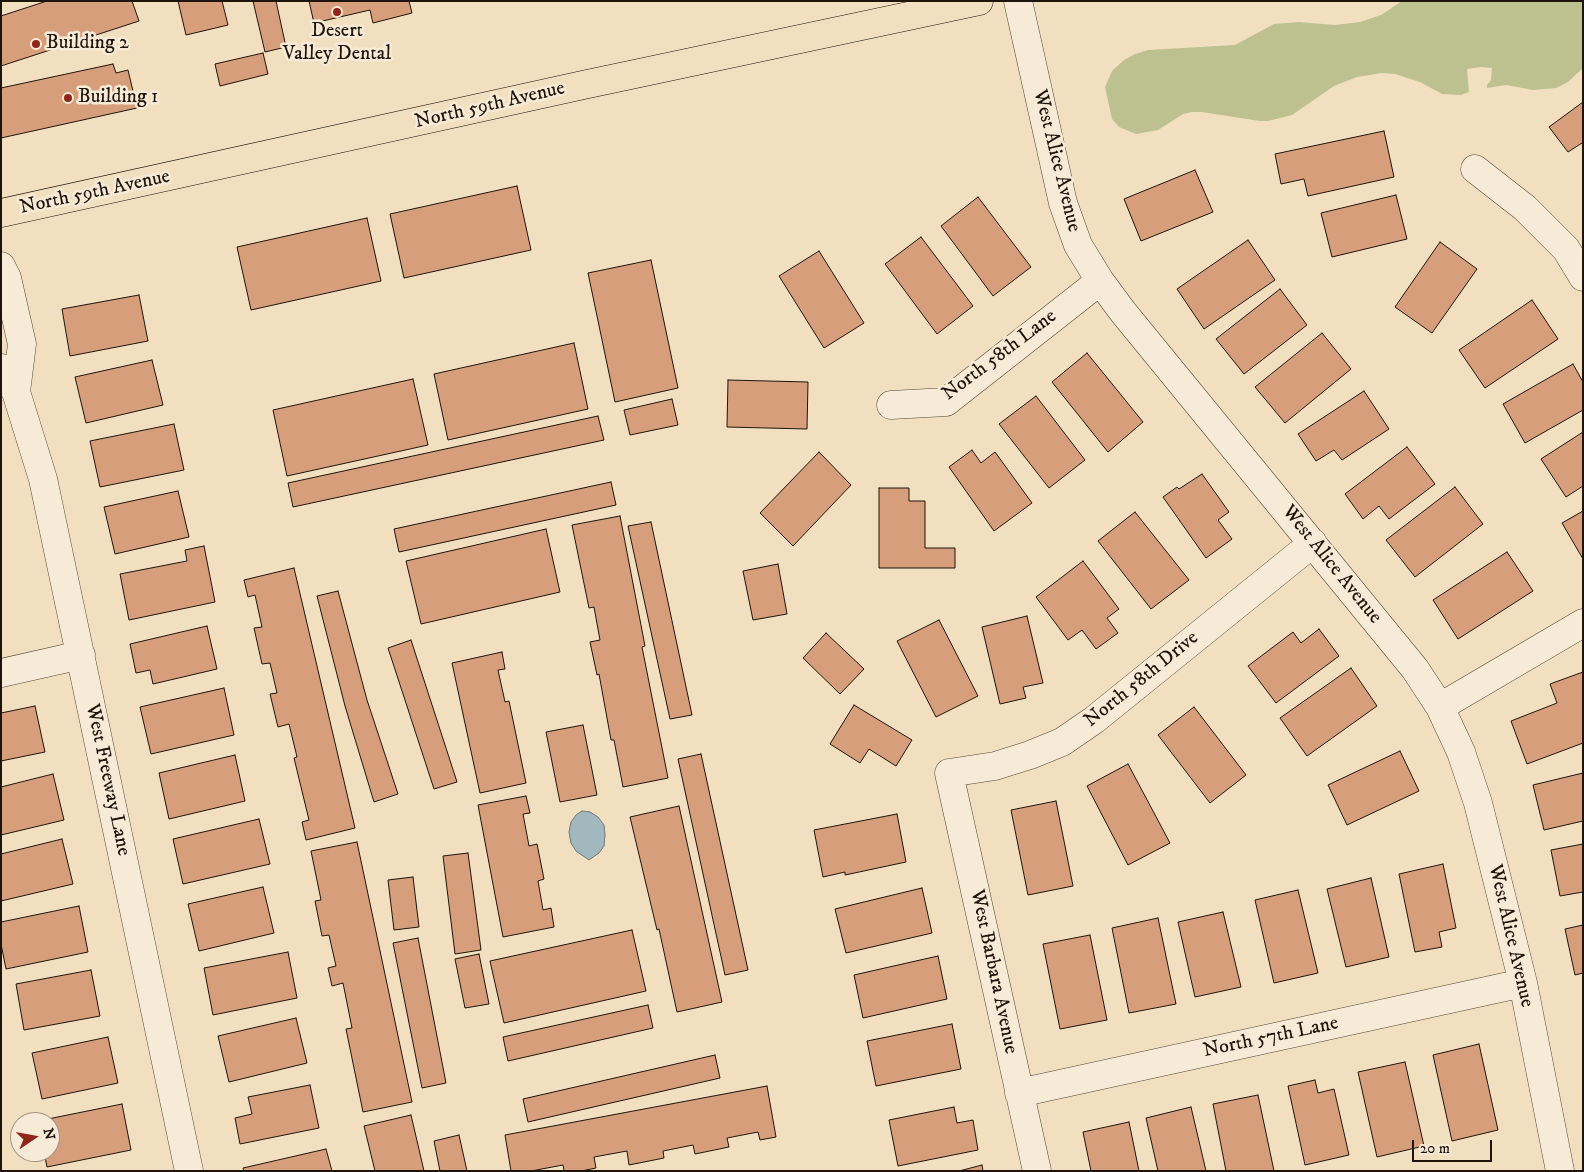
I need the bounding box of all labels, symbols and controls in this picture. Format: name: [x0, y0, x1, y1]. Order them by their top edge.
marker: Desert Valley Dental: [331, 6, 343, 18]
place label: Desert Valley Dental: [283, 20, 391, 67]
place label: Building 2: [46, 32, 129, 56]
marker: Building 2: [30, 38, 42, 50]
street label: North 59th Avenue: [413, 77, 567, 135]
place label: Building 1: [78, 86, 158, 110]
street label: West Alice Avenue: [1027, 87, 1085, 235]
marker: Building 1: [62, 92, 74, 104]
street label: North 59th Avenue: [18, 165, 172, 221]
street label: North 58th Lane: [938, 305, 1062, 407]
street label: West Alice Avenue: [1276, 501, 1386, 629]
street label: North 58th Drive: [1080, 627, 1204, 733]
street label: West Freeway Lane: [79, 702, 135, 858]
street label: West Alice Avenue: [1482, 862, 1538, 1010]
street label: West Barbara Avenue: [964, 888, 1022, 1056]
street label: North 57th Lane: [1201, 1012, 1341, 1064]
north arrow: [10, 1112, 60, 1162]
text: N: [39, 1127, 59, 1142]
scale bar: [1414, 1130, 1494, 1162]
text: 20 m: [1420, 1139, 1450, 1158]

